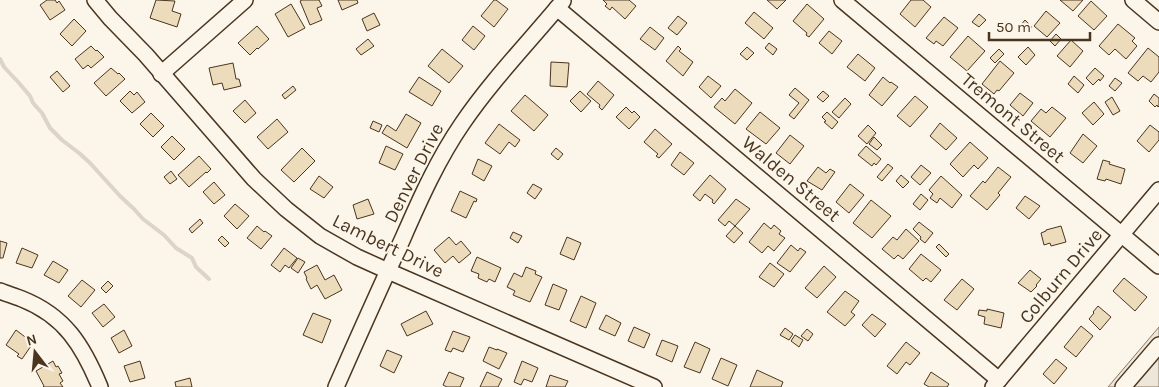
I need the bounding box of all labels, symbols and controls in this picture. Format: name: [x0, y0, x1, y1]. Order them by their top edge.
scale bar: [989, 10, 1090, 42]
text: 50 m: [996, 18, 1031, 36]
street label: Tremont Street: [957, 68, 1069, 168]
street label: Denver Drive: [379, 120, 449, 226]
street label: Walden Street: [737, 132, 845, 226]
street label: Lambert Drive: [329, 210, 447, 282]
street label: Colburn Drive: [1015, 224, 1107, 328]
north arrow: [10, 327, 60, 377]
text: N: [24, 330, 39, 350]

